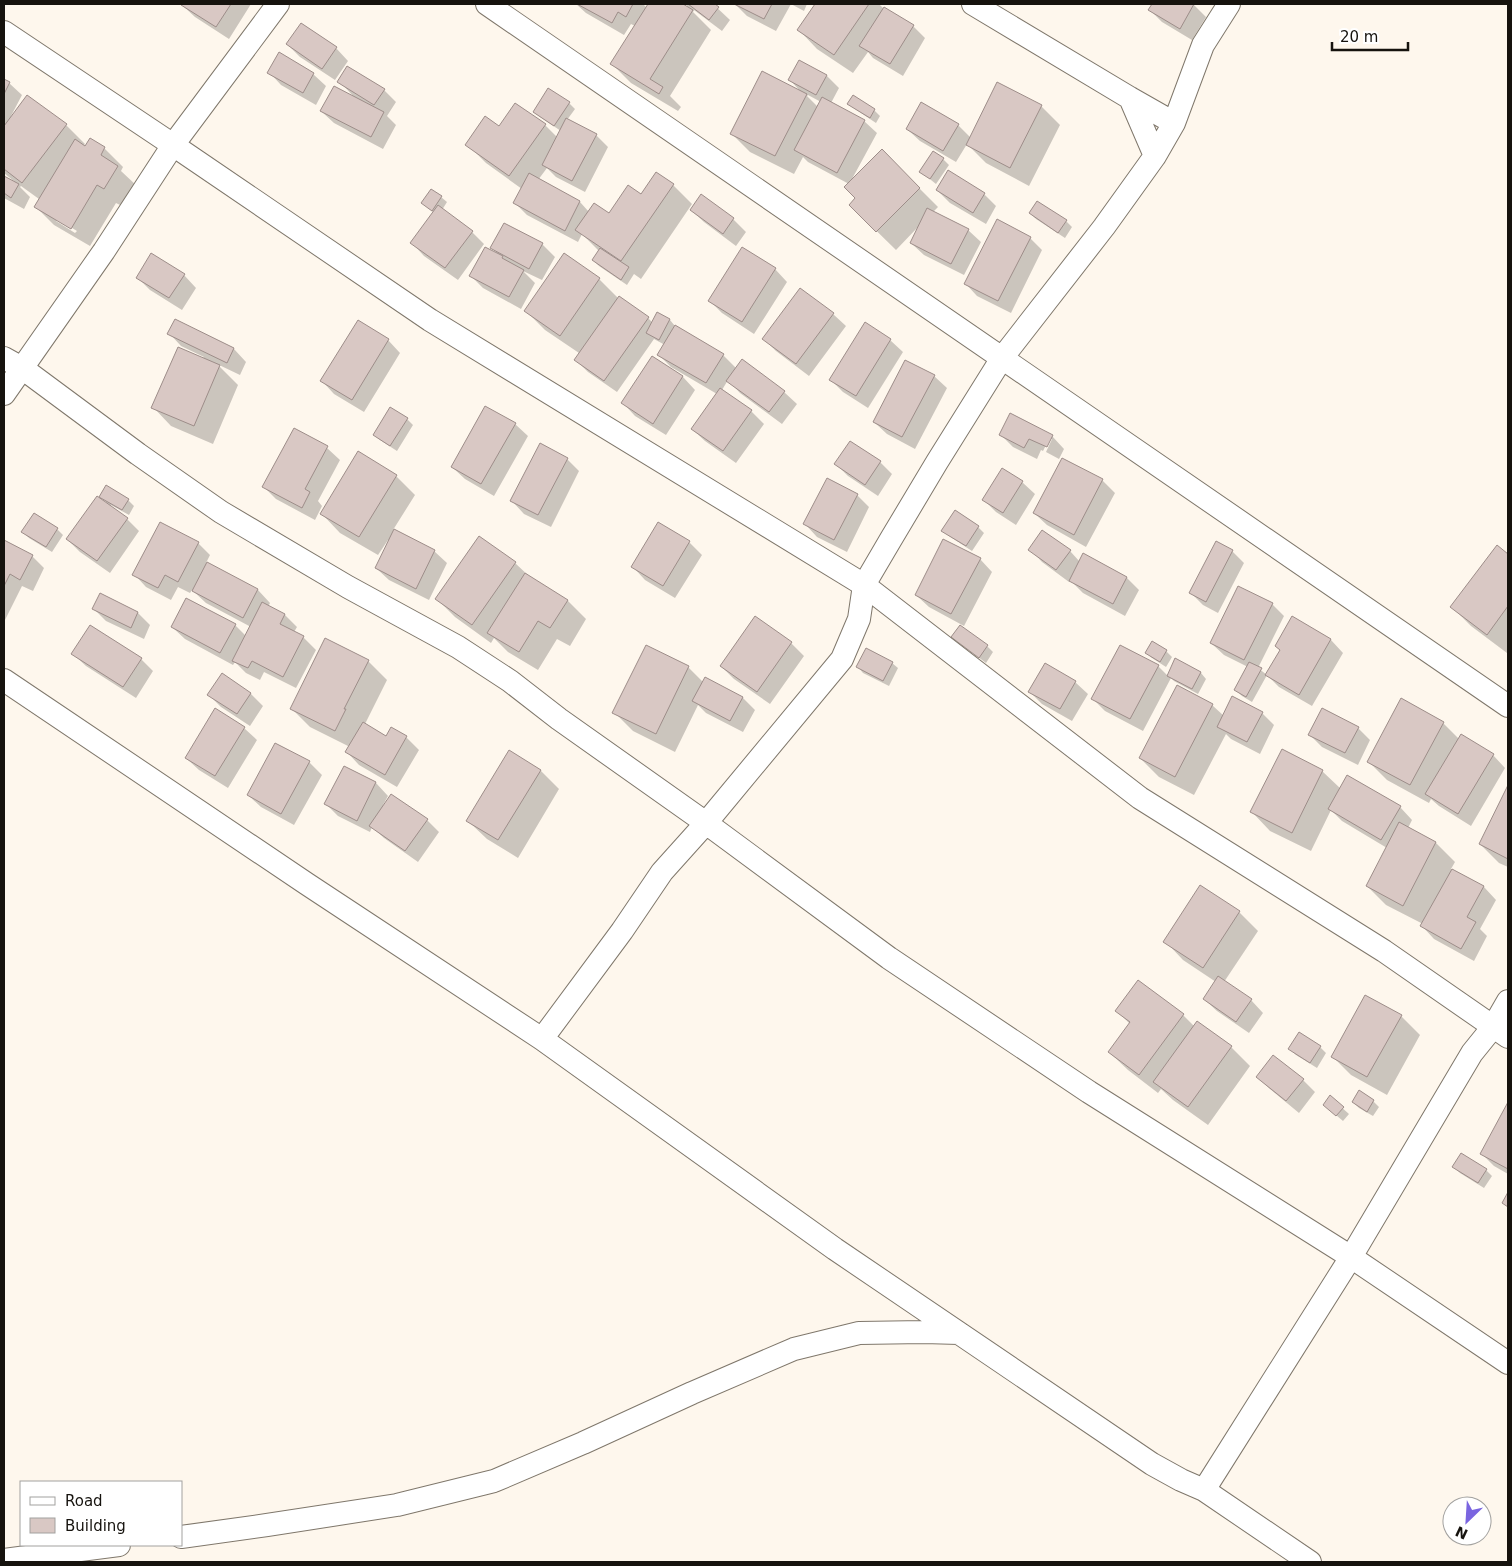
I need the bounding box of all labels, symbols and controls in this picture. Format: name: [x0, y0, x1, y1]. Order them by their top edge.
scale bar: [1332, 20, 1408, 52]
text: 20 m: [1340, 28, 1378, 46]
legend: [20, 1481, 182, 1546]
text: Road: [65, 1492, 103, 1510]
north arrow: [1442, 1496, 1492, 1546]
text: Building: [65, 1517, 126, 1535]
text: N: [1453, 1523, 1470, 1543]

